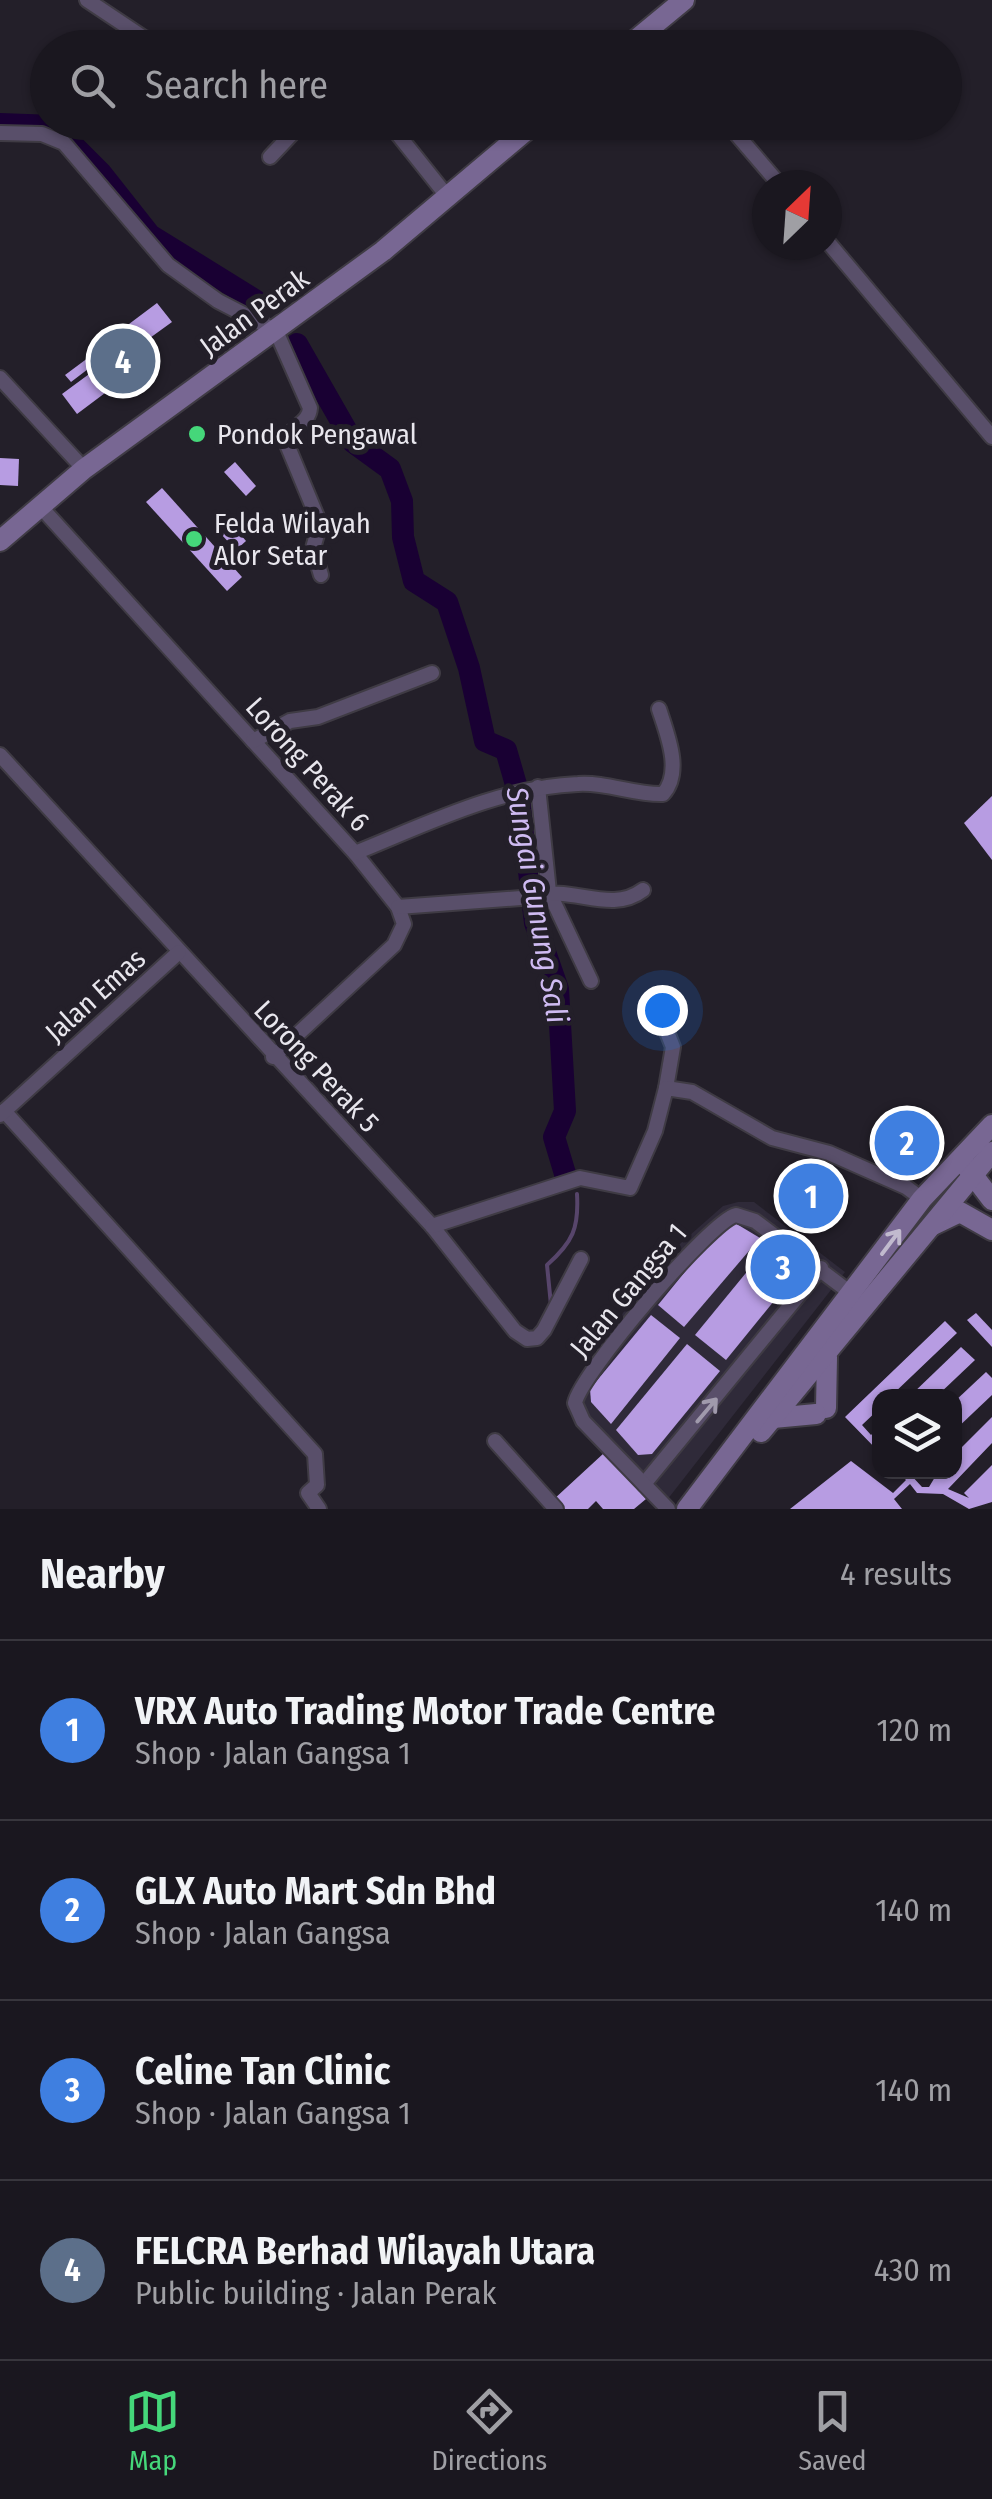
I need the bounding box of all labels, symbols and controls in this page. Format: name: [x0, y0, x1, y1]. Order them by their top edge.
search box: [30, 30, 962, 140]
icon: search: [65, 58, 120, 113]
text: Search here: [145, 62, 328, 108]
north arrow: [752, 170, 842, 260]
street label: Jalan Perak: [193, 261, 316, 363]
pin: 4: [90, 324, 156, 398]
place label: Pondok Pengawal: [217, 418, 417, 451]
marker: Pondok Pengawal: [186, 423, 208, 445]
place label: Felda Wilayah Alor Setar: [214, 507, 371, 572]
marker: Felda Wilayah Alor Setar: [183, 528, 205, 550]
street label: Lorong Perak 6: [239, 691, 376, 838]
water label: Sungai Gunung Sali: [498, 783, 576, 1026]
street label: Jalan Emas: [38, 942, 152, 1049]
your location: [637, 985, 688, 1036]
street label: Lorong Perak 5: [247, 994, 386, 1139]
pin: 2: [874, 1106, 940, 1180]
pin: 1: [778, 1158, 844, 1234]
street label: Jalan Gangsa 1: [563, 1217, 694, 1364]
one-way arrow: [880, 1229, 901, 1256]
pin: 3: [750, 1230, 816, 1304]
map controls: [872, 1389, 962, 1479]
button: layers: [872, 1389, 962, 1479]
one-way arrow: [696, 1397, 718, 1423]
text: Nearby: [40, 1549, 165, 1599]
text: 4 results: [840, 1555, 952, 1593]
text: VRX Auto Trading Motor Trade Centre: [135, 1688, 715, 1734]
text: 1: [66, 1711, 79, 1749]
text: 120 m: [877, 1711, 952, 1749]
text: Shop · Jalan Gangsa 1: [135, 1734, 411, 1772]
text: GLX Auto Mart Sdn Bhd: [135, 1868, 496, 1914]
text: 2: [65, 1891, 80, 1929]
text: 140 m: [875, 1891, 952, 1929]
text: Shop · Jalan Gangsa: [135, 1914, 391, 1952]
text: Celine Tan Clinic: [135, 2048, 390, 2094]
text: 3: [65, 2071, 80, 2109]
text: 140 m: [875, 2071, 952, 2109]
text: Shop · Jalan Gangsa 1: [135, 2094, 411, 2132]
text: FELCRA Berhad Wilayah Utara: [135, 2228, 595, 2274]
text: 4: [64, 2251, 81, 2289]
text: 430 m: [874, 2251, 952, 2289]
text: Public building · Jalan Perak: [135, 2274, 496, 2312]
tab: Map: [125, 2384, 180, 2477]
tab: Directions: [431, 2384, 547, 2477]
tab: Saved: [798, 2384, 867, 2477]

